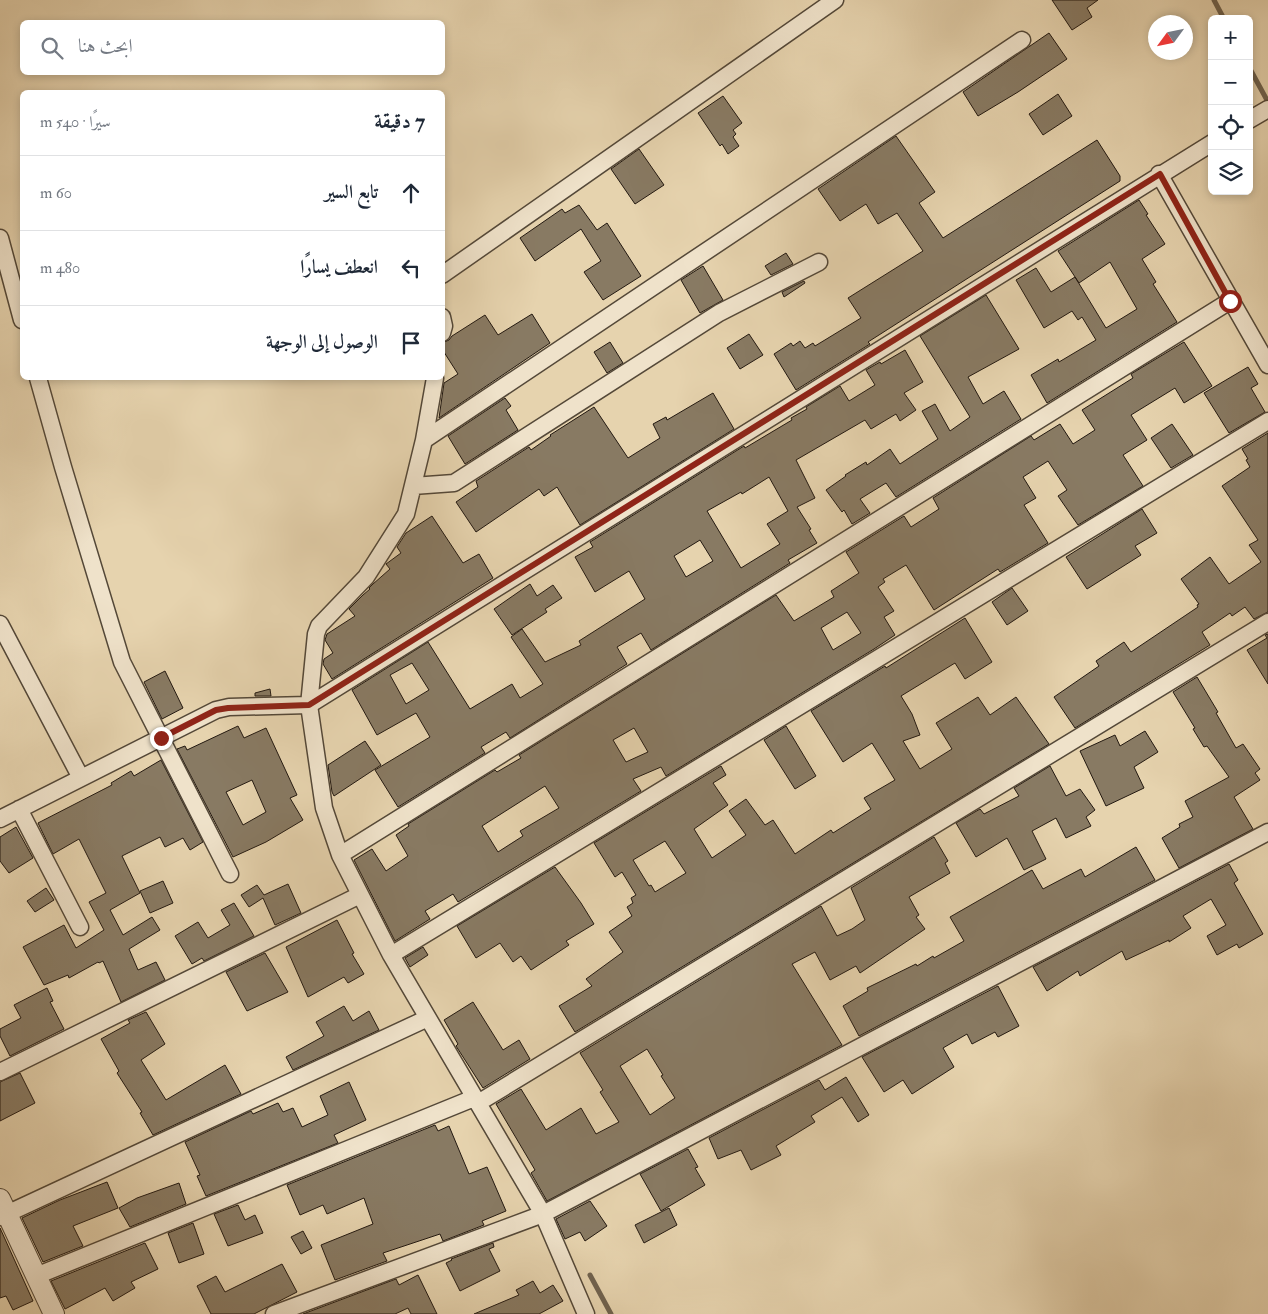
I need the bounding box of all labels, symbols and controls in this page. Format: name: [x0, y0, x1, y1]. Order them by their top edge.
north arrow: [1148, 15, 1193, 60]
map controls: [1208, 15, 1253, 195]
button: +: [1208, 15, 1253, 60]
search box: [20, 20, 445, 75]
icon: search: [38, 34, 66, 62]
text: ابحث هنا: [78, 34, 133, 58]
button: −: [1208, 60, 1253, 105]
button: locate: [1208, 105, 1253, 150]
text: 7 دقيقة: [374, 108, 425, 135]
text: سيرًا · 540 m: [40, 112, 110, 132]
button: layers: [1208, 150, 1253, 195]
icon: ahead: [397, 179, 425, 207]
text: تابع السير: [324, 180, 378, 204]
text: 60 m: [40, 183, 72, 203]
icon: left: [397, 254, 425, 282]
text: انعطف يسارًا: [300, 255, 378, 279]
text: 480 m: [40, 258, 80, 278]
route start: [1219, 290, 1242, 313]
icon: arrive: [397, 329, 425, 357]
text: الوصول إلى الوجهة: [266, 330, 378, 354]
route end: [150, 727, 173, 750]

